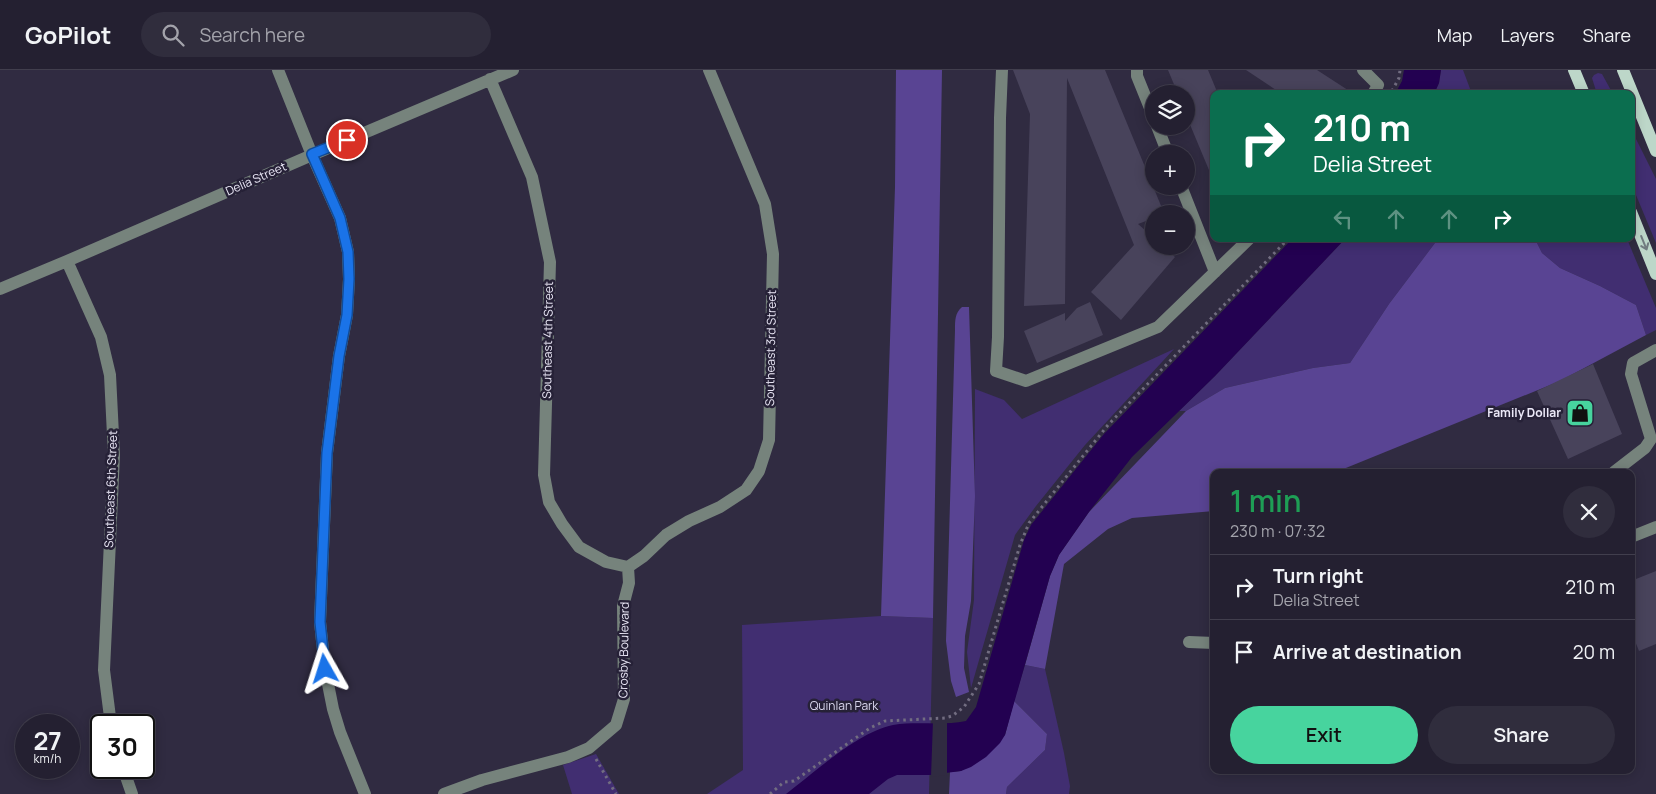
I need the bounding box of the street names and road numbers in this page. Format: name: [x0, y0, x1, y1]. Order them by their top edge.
street label: Delia Street: [223, 157, 289, 200]
street label: Southeast 4th Street: [538, 281, 557, 399]
street label: Southeast 3rd Street: [761, 290, 780, 406]
street label: Southeast 6th Street: [100, 430, 121, 548]
street label: Crosby Boulevard: [614, 602, 633, 698]

